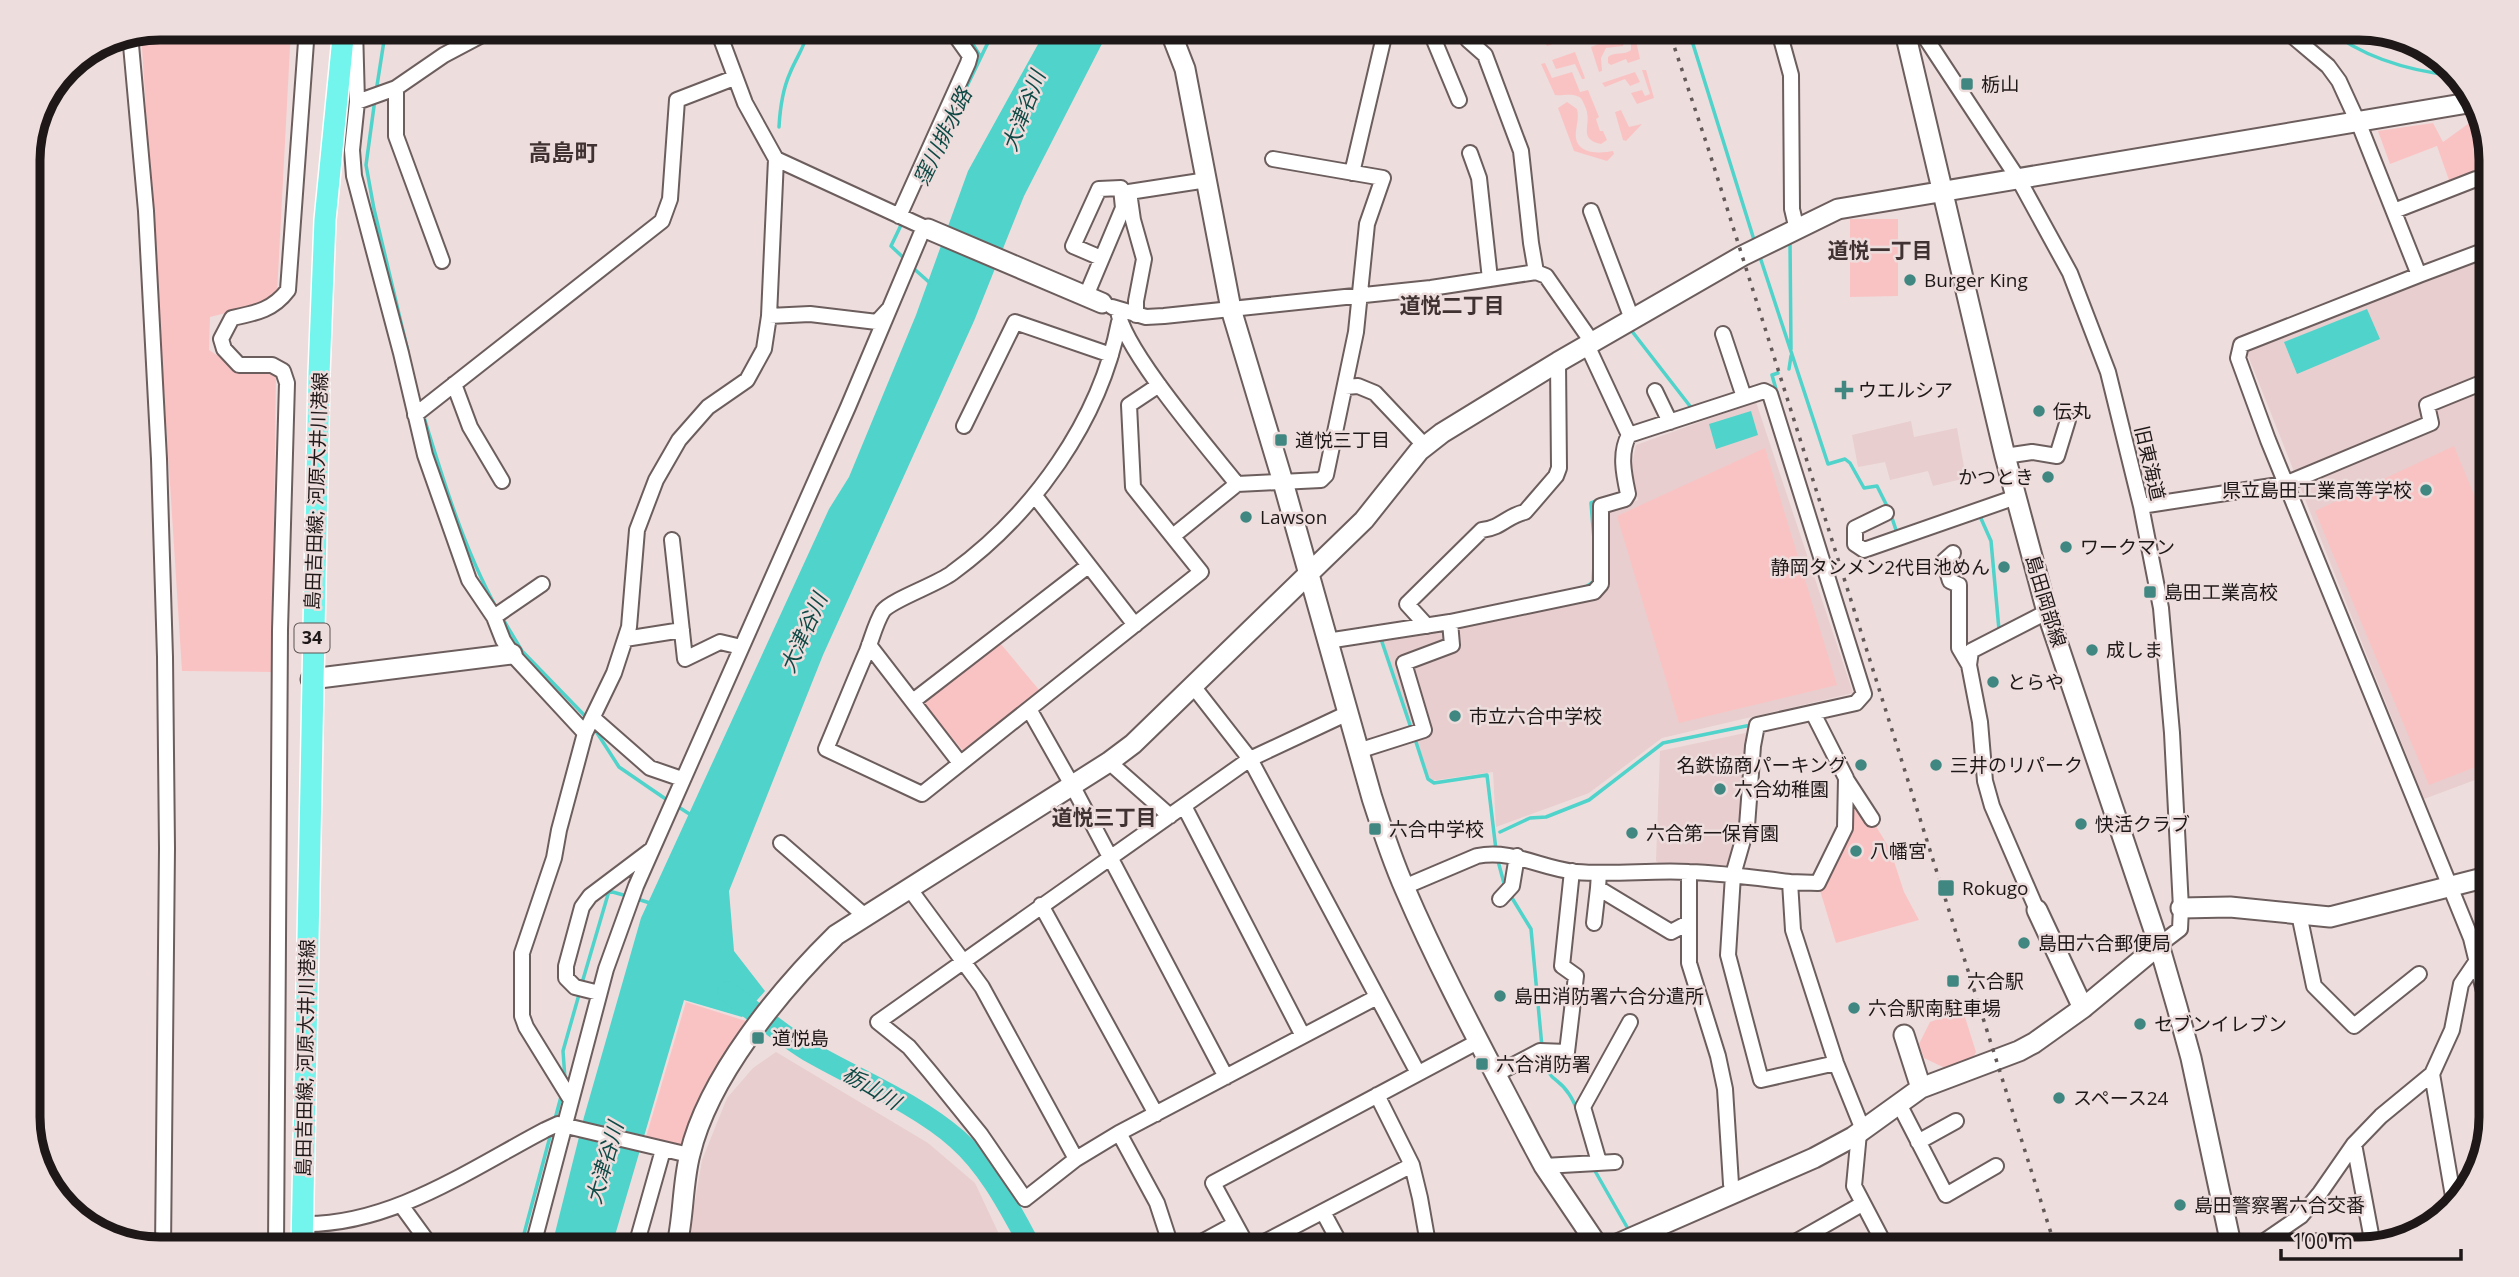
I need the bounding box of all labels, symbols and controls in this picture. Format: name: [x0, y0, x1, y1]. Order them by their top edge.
water label: 大津谷川: [995, 65, 1052, 155]
place label: 栃山: [1981, 71, 2019, 97]
marker: 栃山: [1959, 76, 1975, 92]
water label: 窪川排水路: [907, 81, 979, 190]
district label: 高島町: [529, 136, 598, 168]
district label: 道悦一丁目: [1828, 236, 1933, 264]
place label: Burger King: [1924, 267, 2028, 293]
marker: Burger King: [1902, 272, 1918, 288]
district label: 道悦二丁目: [1400, 291, 1505, 319]
street label: 島田吉田線; 河原大井川港線: [299, 372, 333, 610]
place label: ウエルシア: [1858, 377, 1953, 403]
marker: ウエルシア: [1836, 382, 1852, 398]
place label: 伝丸: [2053, 398, 2091, 424]
marker: 伝丸: [2031, 403, 2047, 419]
street label: 旧東海道: [2129, 423, 2171, 503]
place label: 道悦三丁目: [1295, 427, 1390, 453]
marker: 道悦三丁目: [1273, 432, 1289, 448]
place label: かつとき: [1958, 464, 2034, 490]
marker: かつとき: [2040, 469, 2056, 485]
place label: 県立島田工業高等学校: [2222, 477, 2412, 503]
marker: 県立島田工業高等学校: [2418, 482, 2434, 498]
place label: Lawson: [1260, 504, 1327, 530]
marker: Lawson: [1238, 509, 1254, 525]
place label: ワークマン: [2080, 534, 2175, 560]
marker: ワークマン: [2058, 539, 2074, 555]
street label: 島田岡部線: [2020, 552, 2072, 650]
place label: 静岡タンメン2代目池めん: [1771, 554, 1990, 580]
marker: 静岡タンメン2代目池めん: [1996, 559, 2012, 575]
place label: 島田工業高校: [2164, 579, 2278, 605]
marker: 島田工業高校: [2142, 584, 2158, 600]
water label: 大津谷川: [773, 587, 834, 677]
road number: 34: [294, 624, 330, 652]
place label: 成しま: [2106, 637, 2163, 663]
marker: 成しま: [2084, 642, 2100, 658]
place label: とらや: [2007, 669, 2064, 695]
marker: とらや: [1985, 674, 2001, 690]
place label: 市立六合中学校: [1469, 703, 1602, 729]
marker: 市立六合中学校: [1447, 708, 1463, 724]
place label: 名鉄協商パーキング: [1677, 752, 1847, 778]
place label: 三井のリパーク: [1950, 752, 2083, 778]
marker: 名鉄協商パーキング: [1853, 757, 1869, 773]
marker: 三井のリパーク: [1928, 757, 1944, 773]
place label: 六合幼稚園: [1734, 776, 1829, 802]
marker: 六合幼稚園: [1712, 781, 1728, 797]
district label: 道悦三丁目: [1052, 803, 1157, 831]
place label: 快活クラブ: [2095, 811, 2190, 837]
place label: 六合中学校: [1389, 816, 1484, 842]
marker: 快活クラブ: [2073, 816, 2089, 832]
place label: 六合第一保育園: [1646, 820, 1779, 846]
marker: 六合中学校: [1367, 821, 1383, 837]
marker: 六合第一保育園: [1624, 825, 1640, 841]
place label: 八幡宮: [1870, 838, 1927, 864]
marker: 八幡宮: [1848, 843, 1864, 859]
place label: Rokugo: [1962, 875, 2029, 901]
marker: Rokugo: [1936, 878, 1956, 898]
place label: 島田六合郵便局: [2038, 930, 2171, 956]
marker: 島田六合郵便局: [2016, 935, 2032, 951]
street label: 島田吉田線; 河原大井川港線: [290, 939, 320, 1177]
place label: 六合駅: [1967, 968, 2024, 994]
marker: 六合駅: [1945, 973, 1961, 989]
place label: 島田消防署六合分遣所: [1514, 983, 1704, 1009]
marker: 島田消防署六合分遣所: [1492, 988, 1508, 1004]
place label: 六合駅南駐車場: [1868, 995, 2001, 1021]
marker: 六合駅南駐車場: [1846, 1000, 1862, 1016]
place label: セブンイレブン: [2154, 1011, 2287, 1037]
marker: セブンイレブン: [2132, 1016, 2148, 1032]
place label: 道悦島: [772, 1025, 829, 1051]
marker: 道悦島: [750, 1030, 766, 1046]
place label: 六合消防署: [1496, 1051, 1591, 1077]
marker: 六合消防署: [1474, 1056, 1490, 1072]
water label: 栃山川: [837, 1059, 907, 1116]
place label: スペース24: [2073, 1085, 2169, 1111]
marker: スペース24: [2051, 1090, 2067, 1106]
water label: 大津谷川: [579, 1117, 630, 1207]
place label: 島田警察署六合交番: [2194, 1192, 2365, 1218]
marker: 島田警察署六合交番: [2172, 1197, 2188, 1213]
scale bar: [2281, 1218, 2461, 1262]
text: 100 m: [2292, 1227, 2353, 1255]

